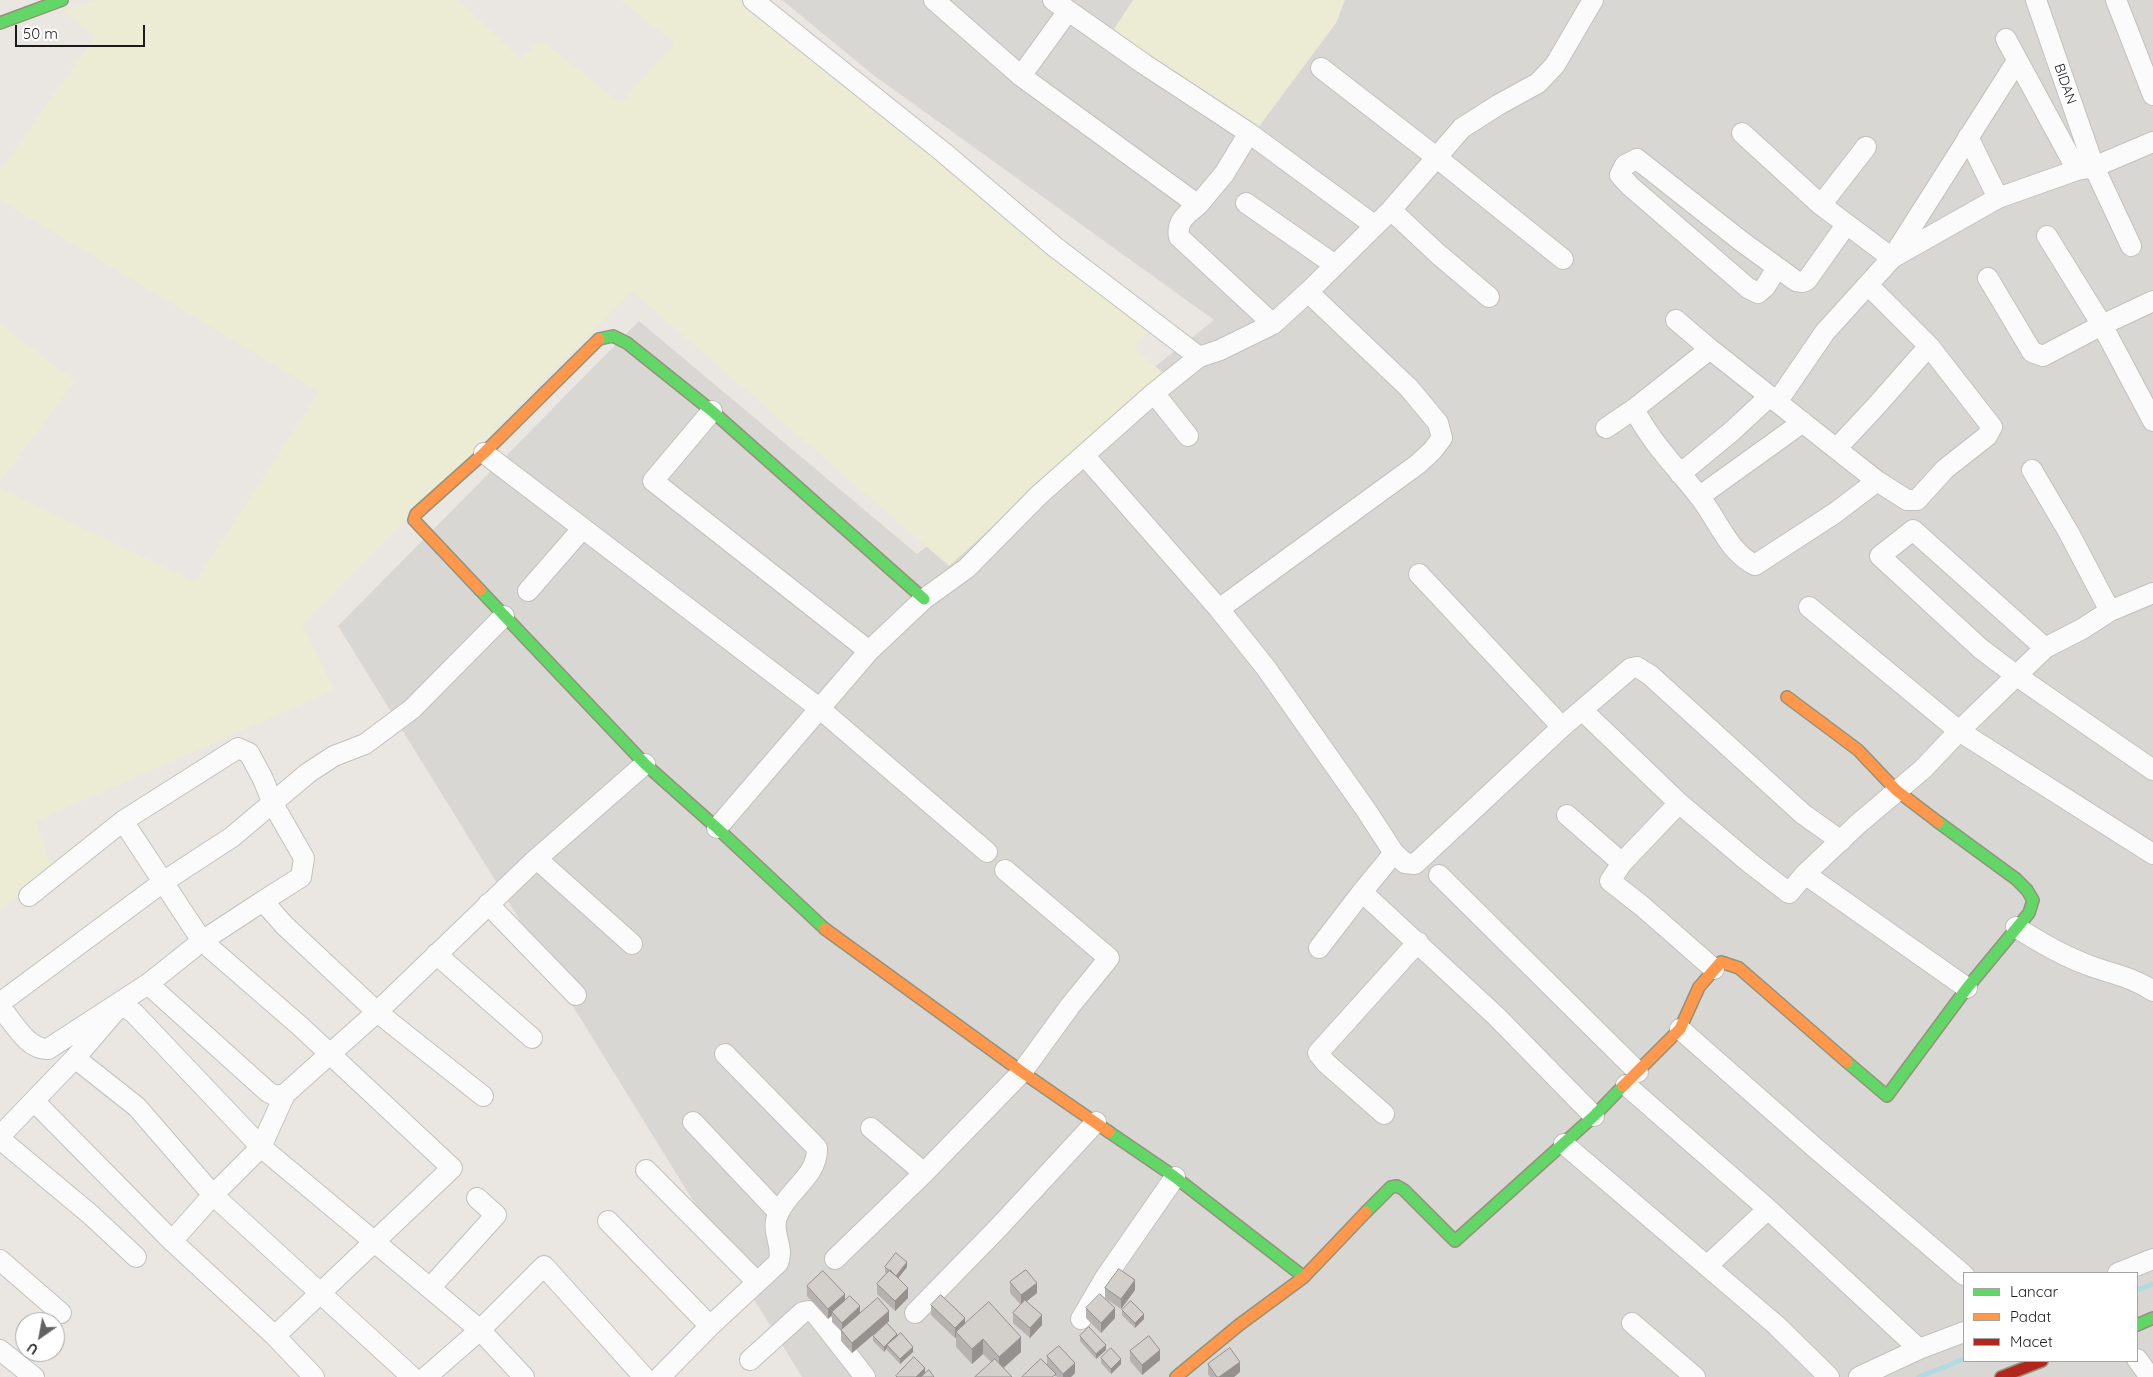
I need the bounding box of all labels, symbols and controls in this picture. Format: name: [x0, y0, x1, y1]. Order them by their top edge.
scale bar: [18, 15, 148, 47]
text: 50 m: [23, 24, 58, 43]
street label: BIDAN: [2050, 61, 2080, 107]
legend: [1963, 1272, 2138, 1362]
text: Lancar: [2010, 1282, 2058, 1301]
text: Padat: [2010, 1307, 2051, 1326]
north arrow: [15, 1312, 65, 1362]
text: Macet: [2010, 1332, 2053, 1351]
text: U: [23, 1339, 41, 1359]

